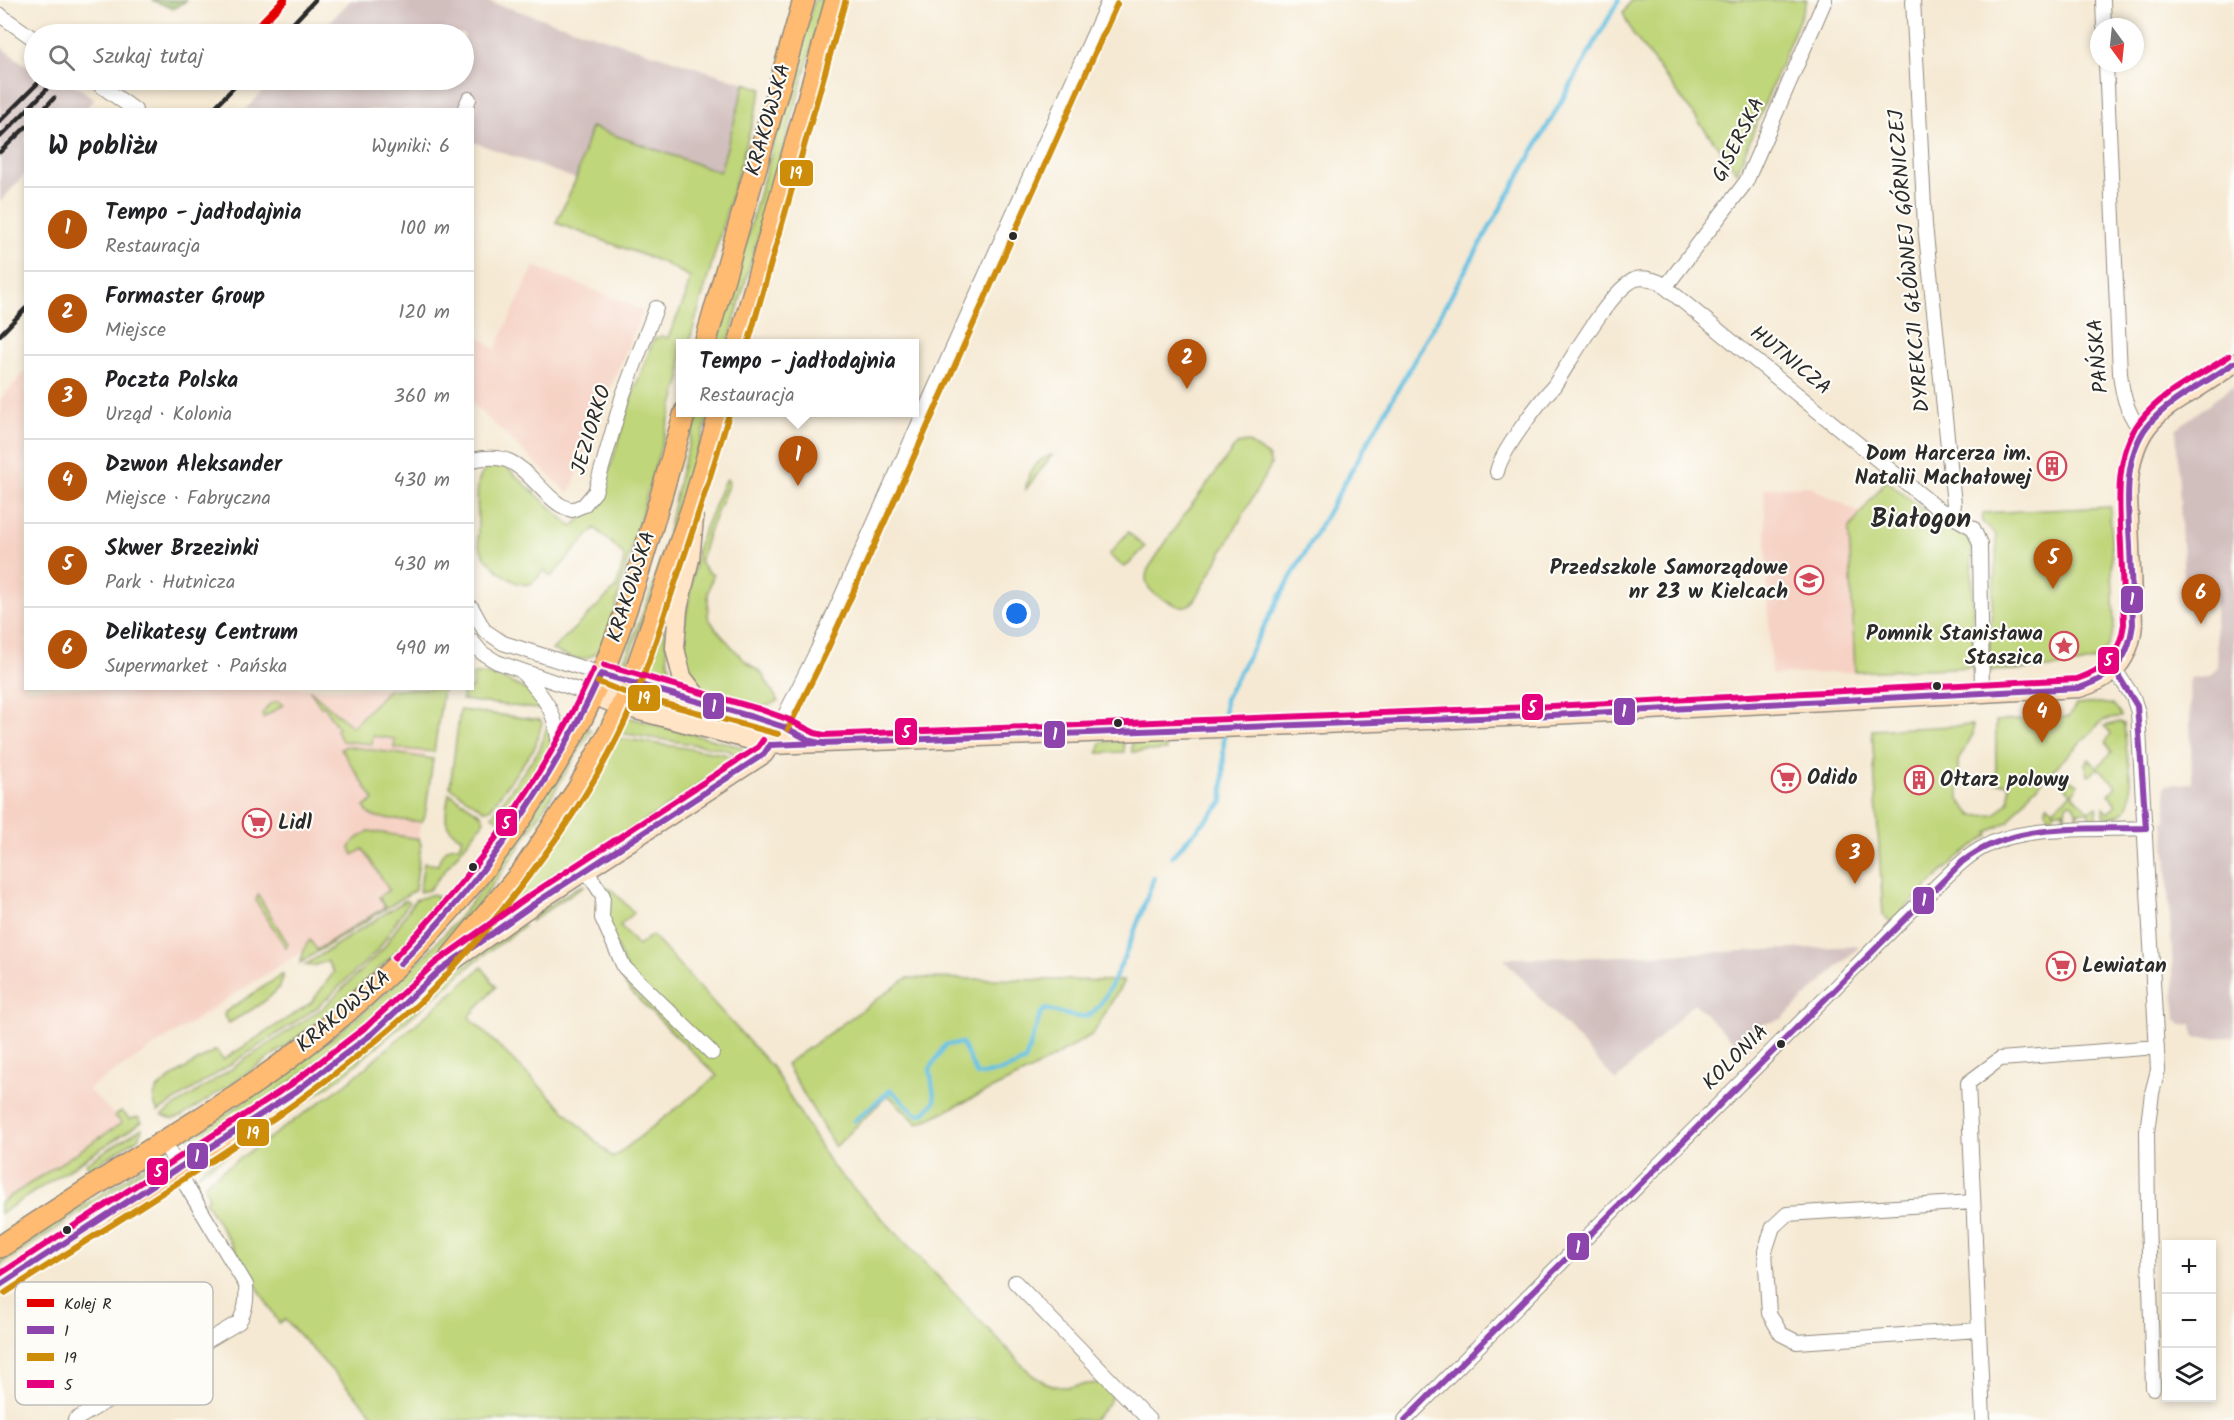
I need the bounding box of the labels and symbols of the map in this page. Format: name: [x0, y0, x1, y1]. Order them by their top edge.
north arrow: [2090, 18, 2144, 72]
street label: KRAKOWSKA: [737, 60, 801, 180]
street label: GISERSKA: [1704, 92, 1774, 188]
street label: DYREKCJI GŁÓWNEJ GÓRNICZEJ: [1880, 107, 1940, 414]
line badge: 19: [779, 159, 814, 187]
text: 19: [790, 162, 802, 187]
unlabelled marker: [1007, 230, 1019, 242]
street label: PAŃSKA: [2079, 317, 2119, 395]
street label: HUTNICZA: [1742, 318, 1838, 404]
pin: 2: [1168, 340, 1206, 389]
street label: JEZIORKO: [563, 381, 621, 479]
pin: 1: [778, 436, 818, 486]
place label: Dom Harcerza im. Natalii Machałowej: [1855, 438, 2033, 495]
building icon: Dom Harcerza im. Natalii Machałowej: [2036, 450, 2068, 482]
district label: Białogon: [1871, 498, 1971, 541]
street label: KRAKOWSKA: [598, 527, 666, 647]
pin: 5: [2034, 540, 2072, 589]
place label: Przedszkole Samorządowe nr 23 w Kielcach: [1550, 552, 1788, 609]
school or university icon: Przedszkole Samorządowe nr 23 w Kielcach: [1793, 564, 1825, 596]
pin: 6: [2182, 574, 2220, 624]
line badge: 1: [2120, 585, 2144, 614]
text: 1: [2130, 588, 2135, 613]
your location: [1002, 599, 1031, 628]
place label: Pomnik Stanisława Staszica: [1866, 618, 2043, 675]
place icon: Pomnik Stanisława Staszica: [2048, 630, 2080, 662]
line badge: 5: [2097, 646, 2120, 675]
text: 5: [2103, 649, 2114, 674]
unlabelled marker: [1931, 680, 1943, 692]
line badge: 19: [627, 684, 661, 712]
text: 19: [638, 687, 650, 712]
line badge: 1: [702, 692, 725, 720]
line badge: 5: [1521, 693, 1544, 721]
pin: 4: [2022, 694, 2062, 743]
text: 1: [712, 695, 717, 720]
text: 5: [1527, 696, 1538, 721]
line badge: 1: [1613, 697, 1636, 726]
text: 1: [1622, 700, 1627, 725]
line badge: 5: [894, 717, 918, 746]
unlabelled marker: [1112, 717, 1124, 729]
line badge: 1: [1043, 720, 1066, 749]
text: 5: [901, 721, 912, 746]
text: 1: [1053, 723, 1058, 748]
supermarket icon: Odido: [1770, 762, 1802, 794]
place label: Odido: [1807, 762, 1858, 795]
building icon: Ołtarz polowy: [1903, 764, 1935, 796]
place label: Ołtarz polowy: [1940, 764, 2069, 797]
supermarket icon: Lidl: [241, 807, 273, 839]
place label: Lidl: [278, 807, 312, 840]
line badge: 5: [495, 808, 518, 837]
text: 5: [501, 812, 512, 837]
pin: 3: [1836, 834, 1874, 884]
unlabelled marker: [467, 861, 479, 873]
line badge: 1: [1912, 886, 1935, 915]
text: 1: [1922, 889, 1927, 914]
supermarket icon: Lewiatan: [2045, 950, 2077, 982]
place label: Lewiatan: [2082, 950, 2167, 983]
street label: KRAKOWSKA: [289, 962, 399, 1062]
street label: KOLONIA: [1695, 1017, 1777, 1099]
unlabelled marker: [1775, 1038, 1787, 1050]
line badge: 19: [236, 1118, 270, 1147]
text: 19: [247, 1122, 259, 1147]
line badge: 1: [186, 1142, 209, 1170]
text: 1: [195, 1145, 200, 1170]
line badge: 5: [146, 1157, 169, 1186]
text: 5: [153, 1160, 164, 1185]
unlabelled marker: [61, 1224, 73, 1236]
line badge: 1: [1566, 1232, 1590, 1261]
text: 1: [1576, 1236, 1581, 1261]
legend: [15, 1282, 213, 1405]
text: Kolej R: [64, 1292, 112, 1317]
text: 1: [64, 1319, 69, 1344]
text: 19: [64, 1346, 77, 1371]
text: 5: [64, 1373, 74, 1398]

